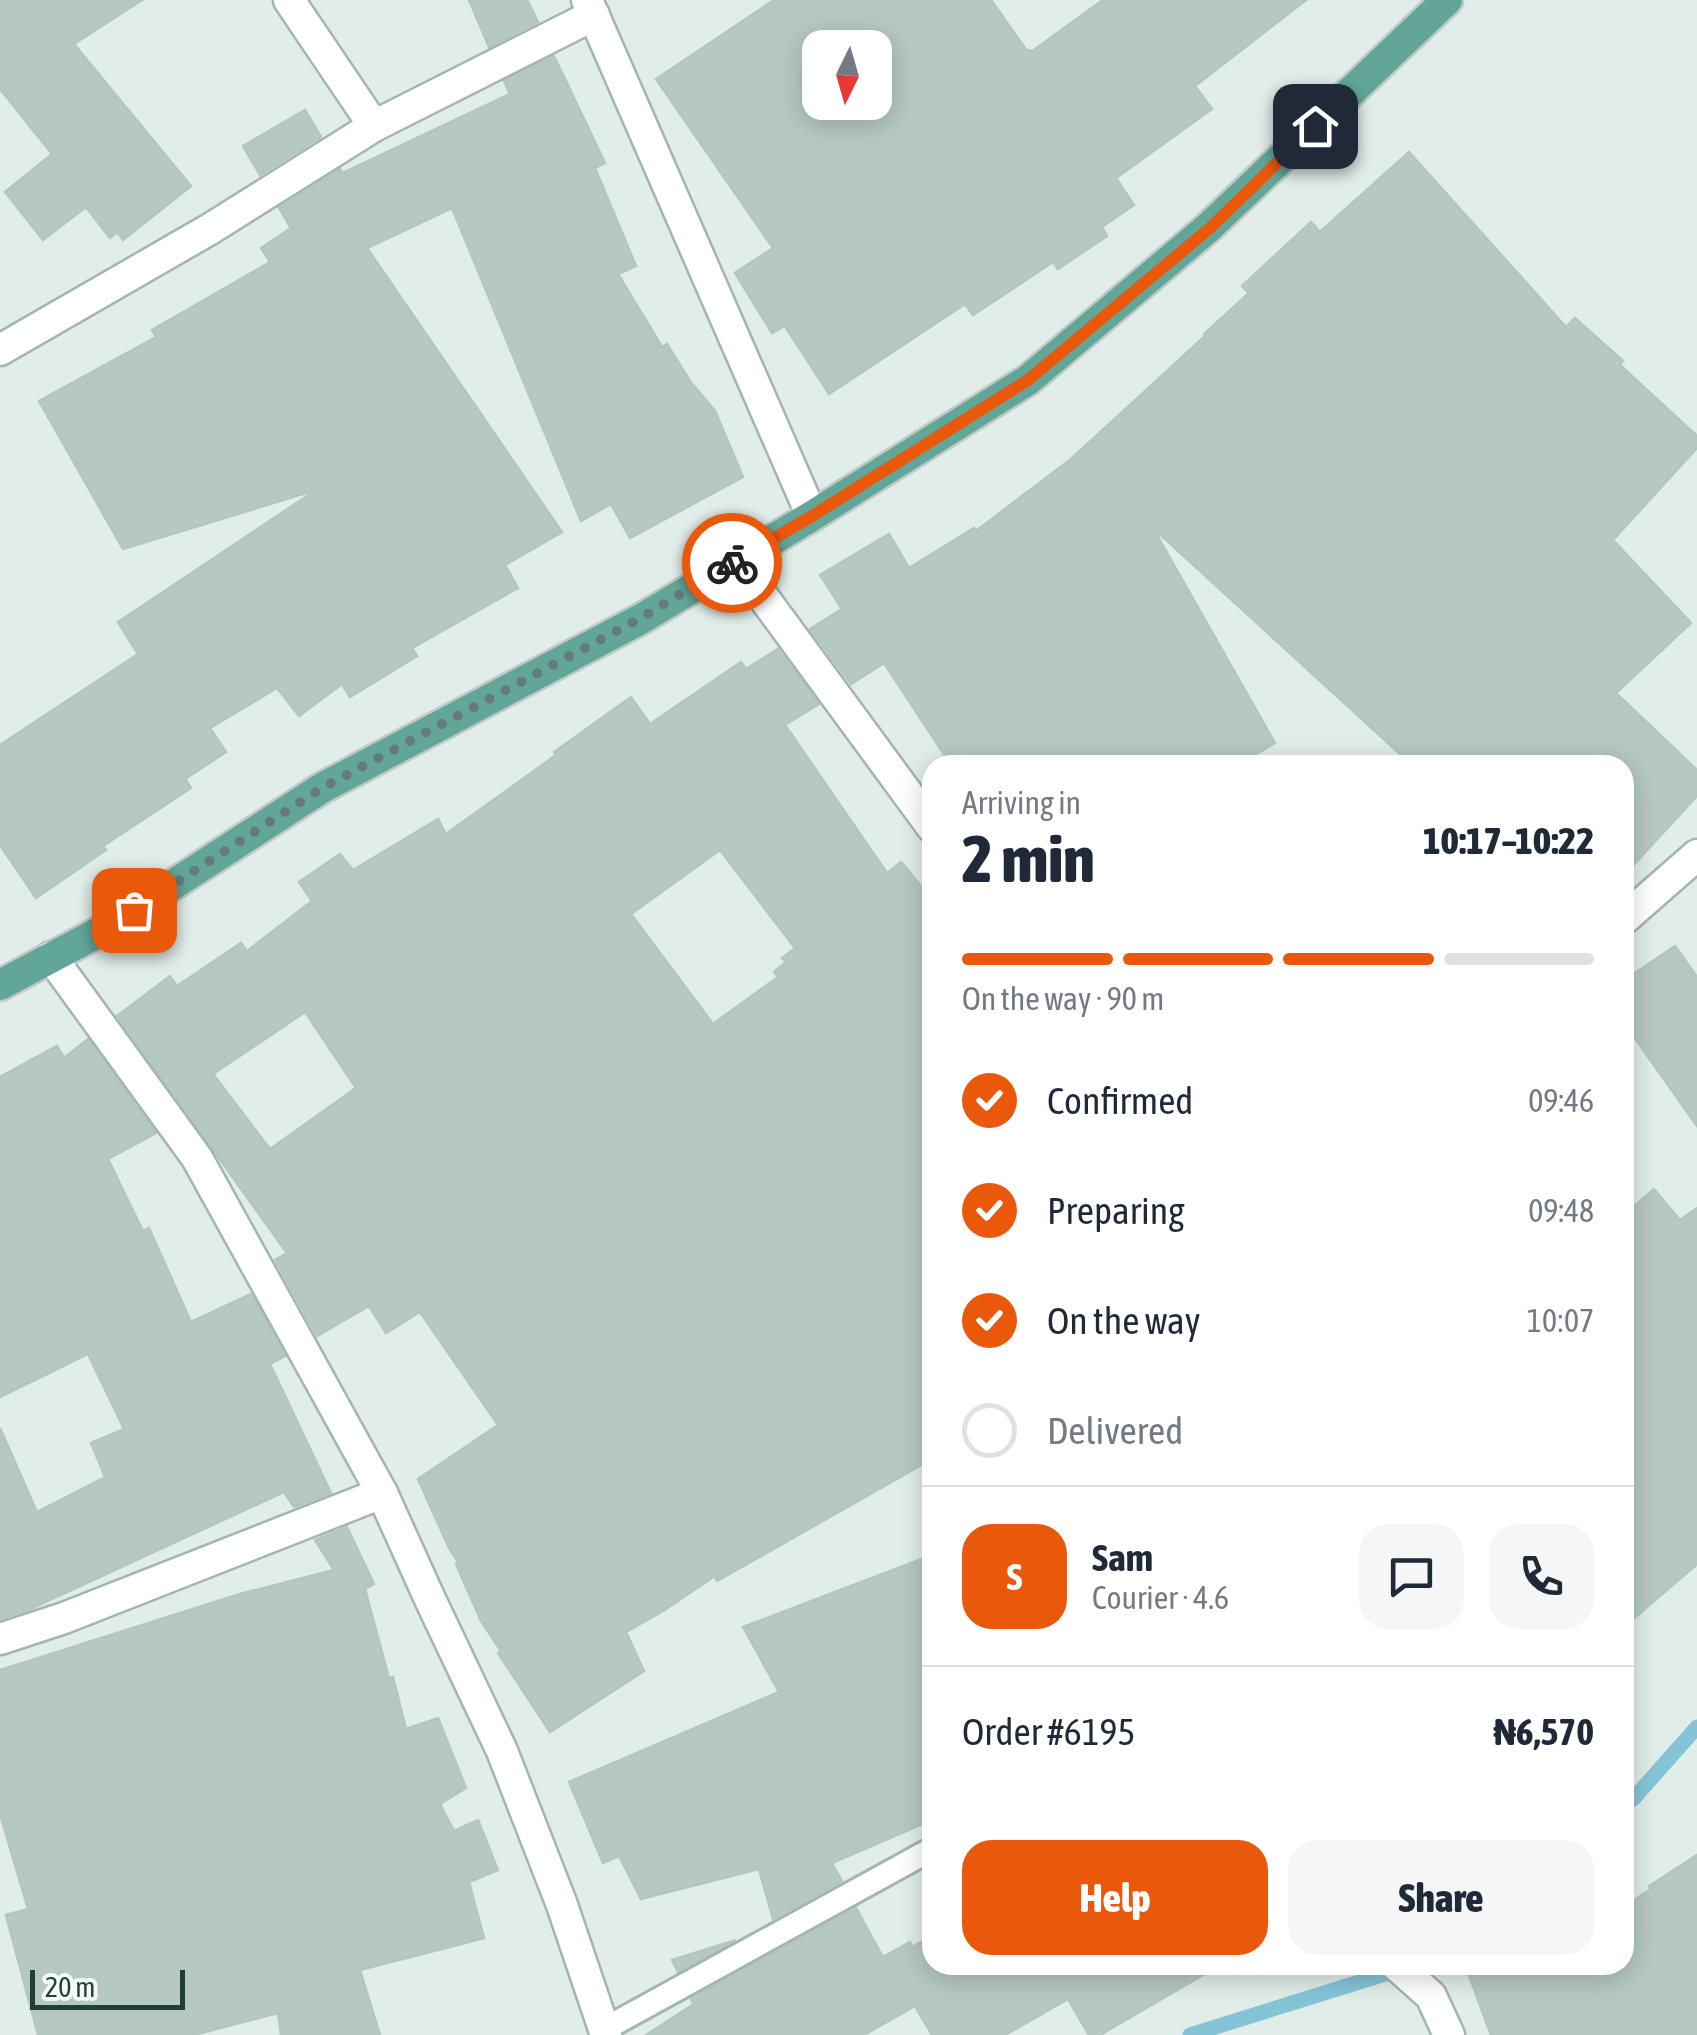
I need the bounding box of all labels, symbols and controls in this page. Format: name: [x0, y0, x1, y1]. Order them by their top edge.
north arrow: [802, 30, 892, 120]
map controls: [802, 30, 892, 120]
pin: [1273, 84, 1358, 169]
icon: home: [1288, 99, 1343, 154]
courier: [682, 513, 782, 613]
icon: bike: [705, 536, 760, 591]
text: Arriving in: [962, 784, 1081, 821]
text: 10:17–10:22: [1423, 819, 1594, 862]
text: 2 min: [962, 821, 1095, 896]
pin: [92, 868, 177, 953]
icon: bag: [107, 883, 162, 938]
text: On the way · 90 m: [962, 980, 1164, 1017]
icon: check: [962, 1073, 1017, 1128]
text: Confirmed: [1047, 1079, 1193, 1122]
text: 09:46: [1528, 1082, 1594, 1119]
icon: check: [962, 1183, 1017, 1238]
text: Preparing: [1047, 1189, 1185, 1232]
text: 09:48: [1528, 1192, 1594, 1229]
icon: check: [962, 1293, 1017, 1348]
text: On the way: [1047, 1299, 1200, 1342]
text: 10:07: [1527, 1302, 1594, 1339]
text: Delivered: [1047, 1409, 1183, 1452]
button: chat: [1359, 1524, 1464, 1629]
button: phone: [1489, 1524, 1594, 1629]
text: Sam: [1092, 1536, 1153, 1579]
text: S: [1007, 1555, 1022, 1598]
text: Courier · 4.6: [1092, 1579, 1229, 1616]
text: Order #6195: [962, 1710, 1135, 1753]
text: ₦6,570: [1493, 1710, 1594, 1753]
button: Help: [962, 1840, 1268, 1955]
button: Share: [1288, 1840, 1594, 1955]
scale bar: [30, 1965, 185, 2010]
text: 20 m: [45, 1971, 95, 2003]

